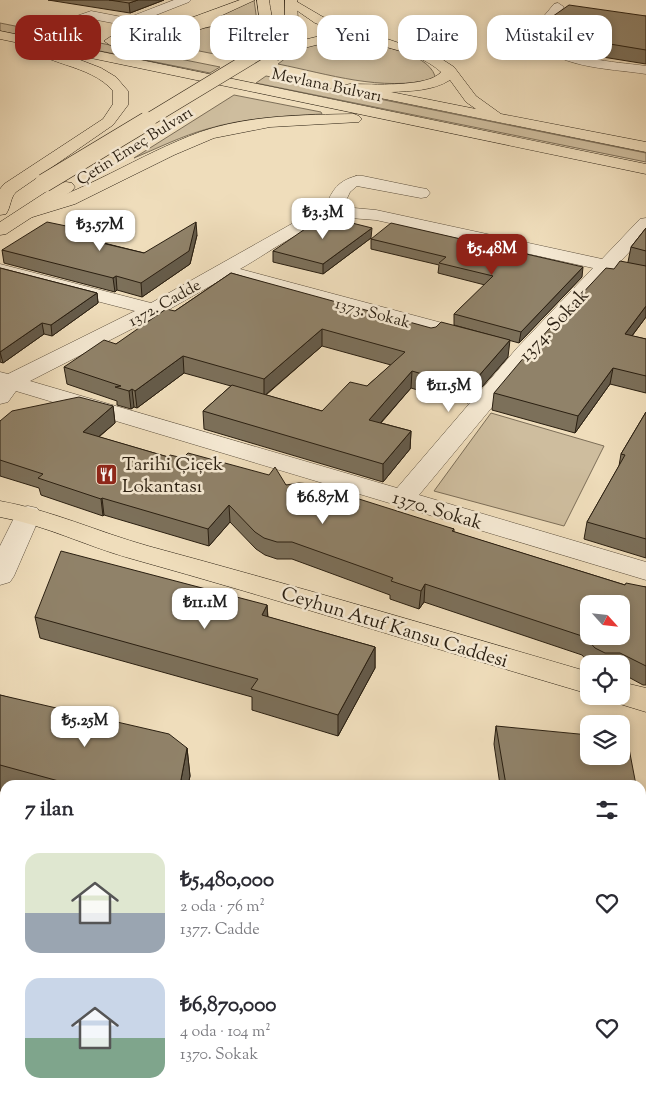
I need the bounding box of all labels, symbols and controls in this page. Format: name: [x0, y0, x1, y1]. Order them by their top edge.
chip: Satılık: [15, 15, 101, 60]
chip: Kiralık: [111, 15, 200, 60]
chip: Filtreler: [210, 15, 307, 60]
chip: Yeni: [317, 15, 388, 60]
chip: Daire: [398, 15, 477, 60]
chip: Müstakil ev: [487, 15, 612, 60]
street label: Mevlana Bulvarı: [269, 64, 384, 109]
street label: Çetin Emeç Bulvarı: [73, 102, 198, 192]
pin: ₺3.3M: [288, 198, 358, 240]
text: ₺3.3M: [303, 202, 343, 225]
pin: ₺3.57M: [59, 210, 141, 252]
text: ₺3.57M: [76, 214, 124, 237]
pin: ₺5.48M: [451, 234, 533, 276]
text: ₺5.48M: [467, 238, 517, 261]
street label: 1372. Cadde: [125, 275, 206, 334]
street label: 1374. Sokak: [514, 282, 596, 369]
street label: 1373. Sokak: [332, 293, 413, 336]
pin: ₺11.5M: [408, 370, 490, 413]
text: ₺11.5M: [427, 375, 471, 398]
place label: Tarihi Çiçek Lokantası: [122, 452, 224, 501]
restaurant icon: Tarihi Çiçek Lokantası: [94, 462, 118, 486]
pin: ₺6.87M: [282, 482, 364, 525]
street label: 1370. Sokak: [389, 485, 486, 538]
text: ₺6.87M: [297, 487, 349, 510]
street label: Ceyhun Atuf Kansu Caddesi: [278, 581, 511, 676]
pin: ₺11.1M: [164, 588, 246, 630]
text: ₺11.1M: [183, 592, 227, 615]
north arrow: [580, 595, 630, 645]
map controls: [580, 595, 630, 765]
button: locate: [580, 655, 630, 705]
pin: ₺5.25M: [44, 706, 126, 748]
text: ₺5.25M: [62, 710, 108, 733]
button: layers: [580, 715, 630, 765]
text: 7 ilan: [25, 795, 74, 825]
icon: filters: [593, 796, 621, 824]
text: ₺5,480,000: [180, 866, 274, 896]
icon: home: [65, 873, 125, 933]
icon: heart: [593, 889, 621, 917]
text: 2 oda · 76 m²: [180, 896, 265, 919]
text: 1377. Cadde: [180, 919, 260, 942]
text: ₺6,870,000: [180, 991, 276, 1021]
icon: home: [65, 998, 125, 1058]
icon: heart: [593, 1014, 621, 1042]
text: 4 oda · 104 m²: [180, 1021, 271, 1044]
text: 1370. Sokak: [180, 1044, 258, 1067]

